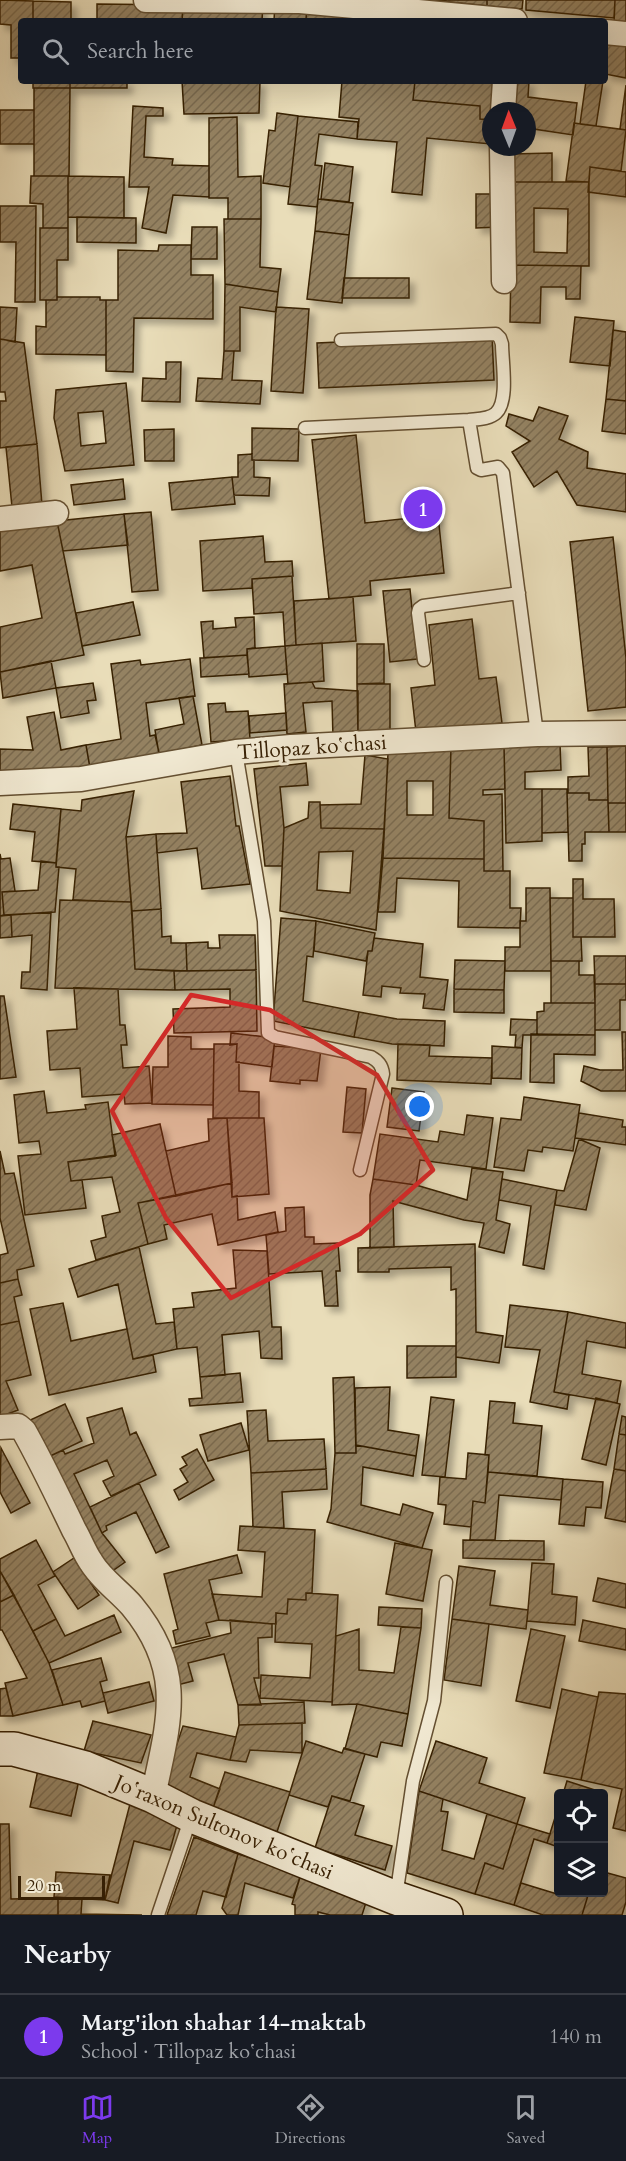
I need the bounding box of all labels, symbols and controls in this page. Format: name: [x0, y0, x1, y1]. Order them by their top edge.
search box: [18, 18, 608, 84]
icon: search: [39, 35, 72, 68]
text: Search here: [87, 36, 194, 66]
north arrow: [482, 102, 536, 156]
pin: 1: [404, 486, 442, 532]
street label: Tillopaz koʻchasi: [236, 728, 388, 767]
your location: [405, 1092, 434, 1121]
street label: Joʻraxon Sultonov koʻchasi: [107, 1767, 338, 1887]
map controls: [554, 1789, 608, 1897]
button: locate: [554, 1789, 608, 1843]
button: layers: [554, 1843, 608, 1897]
scale bar: [18, 1873, 105, 1900]
text: 20 m: [27, 1875, 61, 1897]
text: Nearby: [24, 1937, 112, 1972]
text: Marg'ilon shahar 14-maktab: [81, 2008, 366, 2038]
text: 1: [38, 2023, 49, 2050]
text: 140 m: [549, 2023, 602, 2050]
text: School · Tillopaz koʻchasi: [81, 2038, 296, 2065]
tab: Map: [81, 2091, 114, 2149]
tab: Directions: [275, 2091, 345, 2149]
tab: Saved: [507, 2091, 545, 2149]

